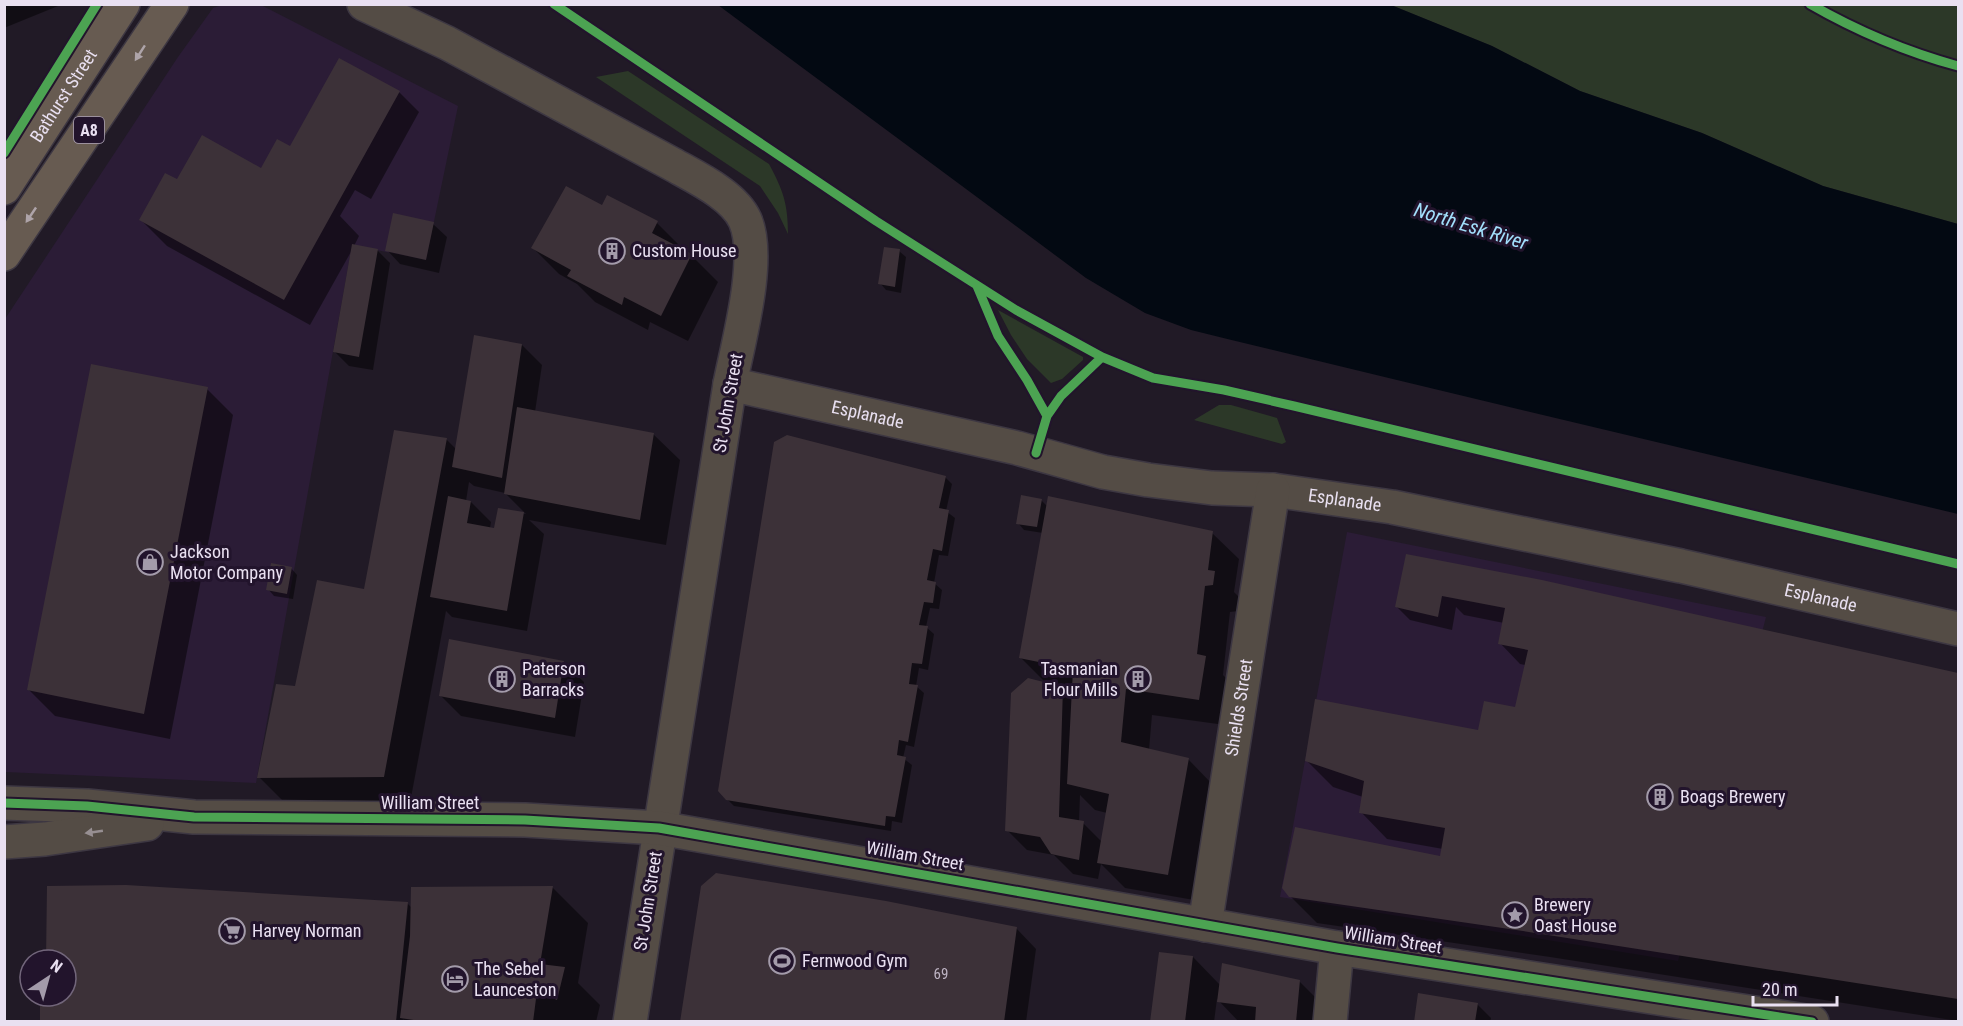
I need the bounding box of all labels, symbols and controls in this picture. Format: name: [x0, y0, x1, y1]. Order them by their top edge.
street label: Bathurst Street: [26, 45, 101, 146]
one-way arrow: [134, 45, 146, 61]
road number: A8: [74, 117, 104, 143]
water label: North Esk River: [1411, 197, 1532, 255]
one-way arrow: [25, 207, 37, 223]
building icon: Custom House: [597, 236, 627, 266]
place label: Custom House: [632, 240, 737, 261]
street label: St John Street: [708, 352, 747, 454]
street label: Esplanade: [830, 396, 906, 432]
street label: Esplanade: [1307, 484, 1383, 515]
place label: Jackson Motor Company: [170, 541, 283, 583]
shop icon: Jackson Motor Company: [135, 547, 165, 577]
street label: Esplanade: [1783, 579, 1859, 616]
street label: Shields Street: [1221, 657, 1256, 758]
place label: Paterson Barracks: [522, 658, 586, 700]
place label: Tasmanian Flour Mills: [1040, 658, 1118, 700]
building icon: Paterson Barracks: [487, 664, 517, 694]
building icon: Tasmanian Flour Mills: [1123, 664, 1153, 694]
building icon: Boags Brewery: [1645, 782, 1675, 812]
place label: Boags Brewery: [1680, 786, 1786, 807]
street label: William Street: [381, 792, 479, 813]
one-way arrow: [85, 828, 104, 837]
street label: William Street: [865, 837, 966, 874]
street label: St John Street: [629, 850, 666, 952]
place label: Brewery Oast House: [1534, 894, 1617, 936]
place icon: Brewery Oast House: [1500, 900, 1530, 930]
supermarket icon: Harvey Norman: [217, 916, 247, 946]
place label: Harvey Norman: [252, 920, 362, 941]
street label: William Street: [1343, 921, 1443, 958]
sports icon: Fernwood Gym: [767, 946, 797, 976]
north arrow: [18, 948, 78, 1008]
place label: Fernwood Gym: [802, 950, 908, 971]
text: N: [47, 956, 66, 977]
place label: The Sebel Launceston: [474, 958, 556, 1000]
hotel icon: The Sebel Launceston: [440, 964, 470, 994]
house number: 69: [934, 965, 948, 983]
scale bar: [1753, 969, 1837, 1007]
text: 20 m: [1762, 979, 1797, 1000]

